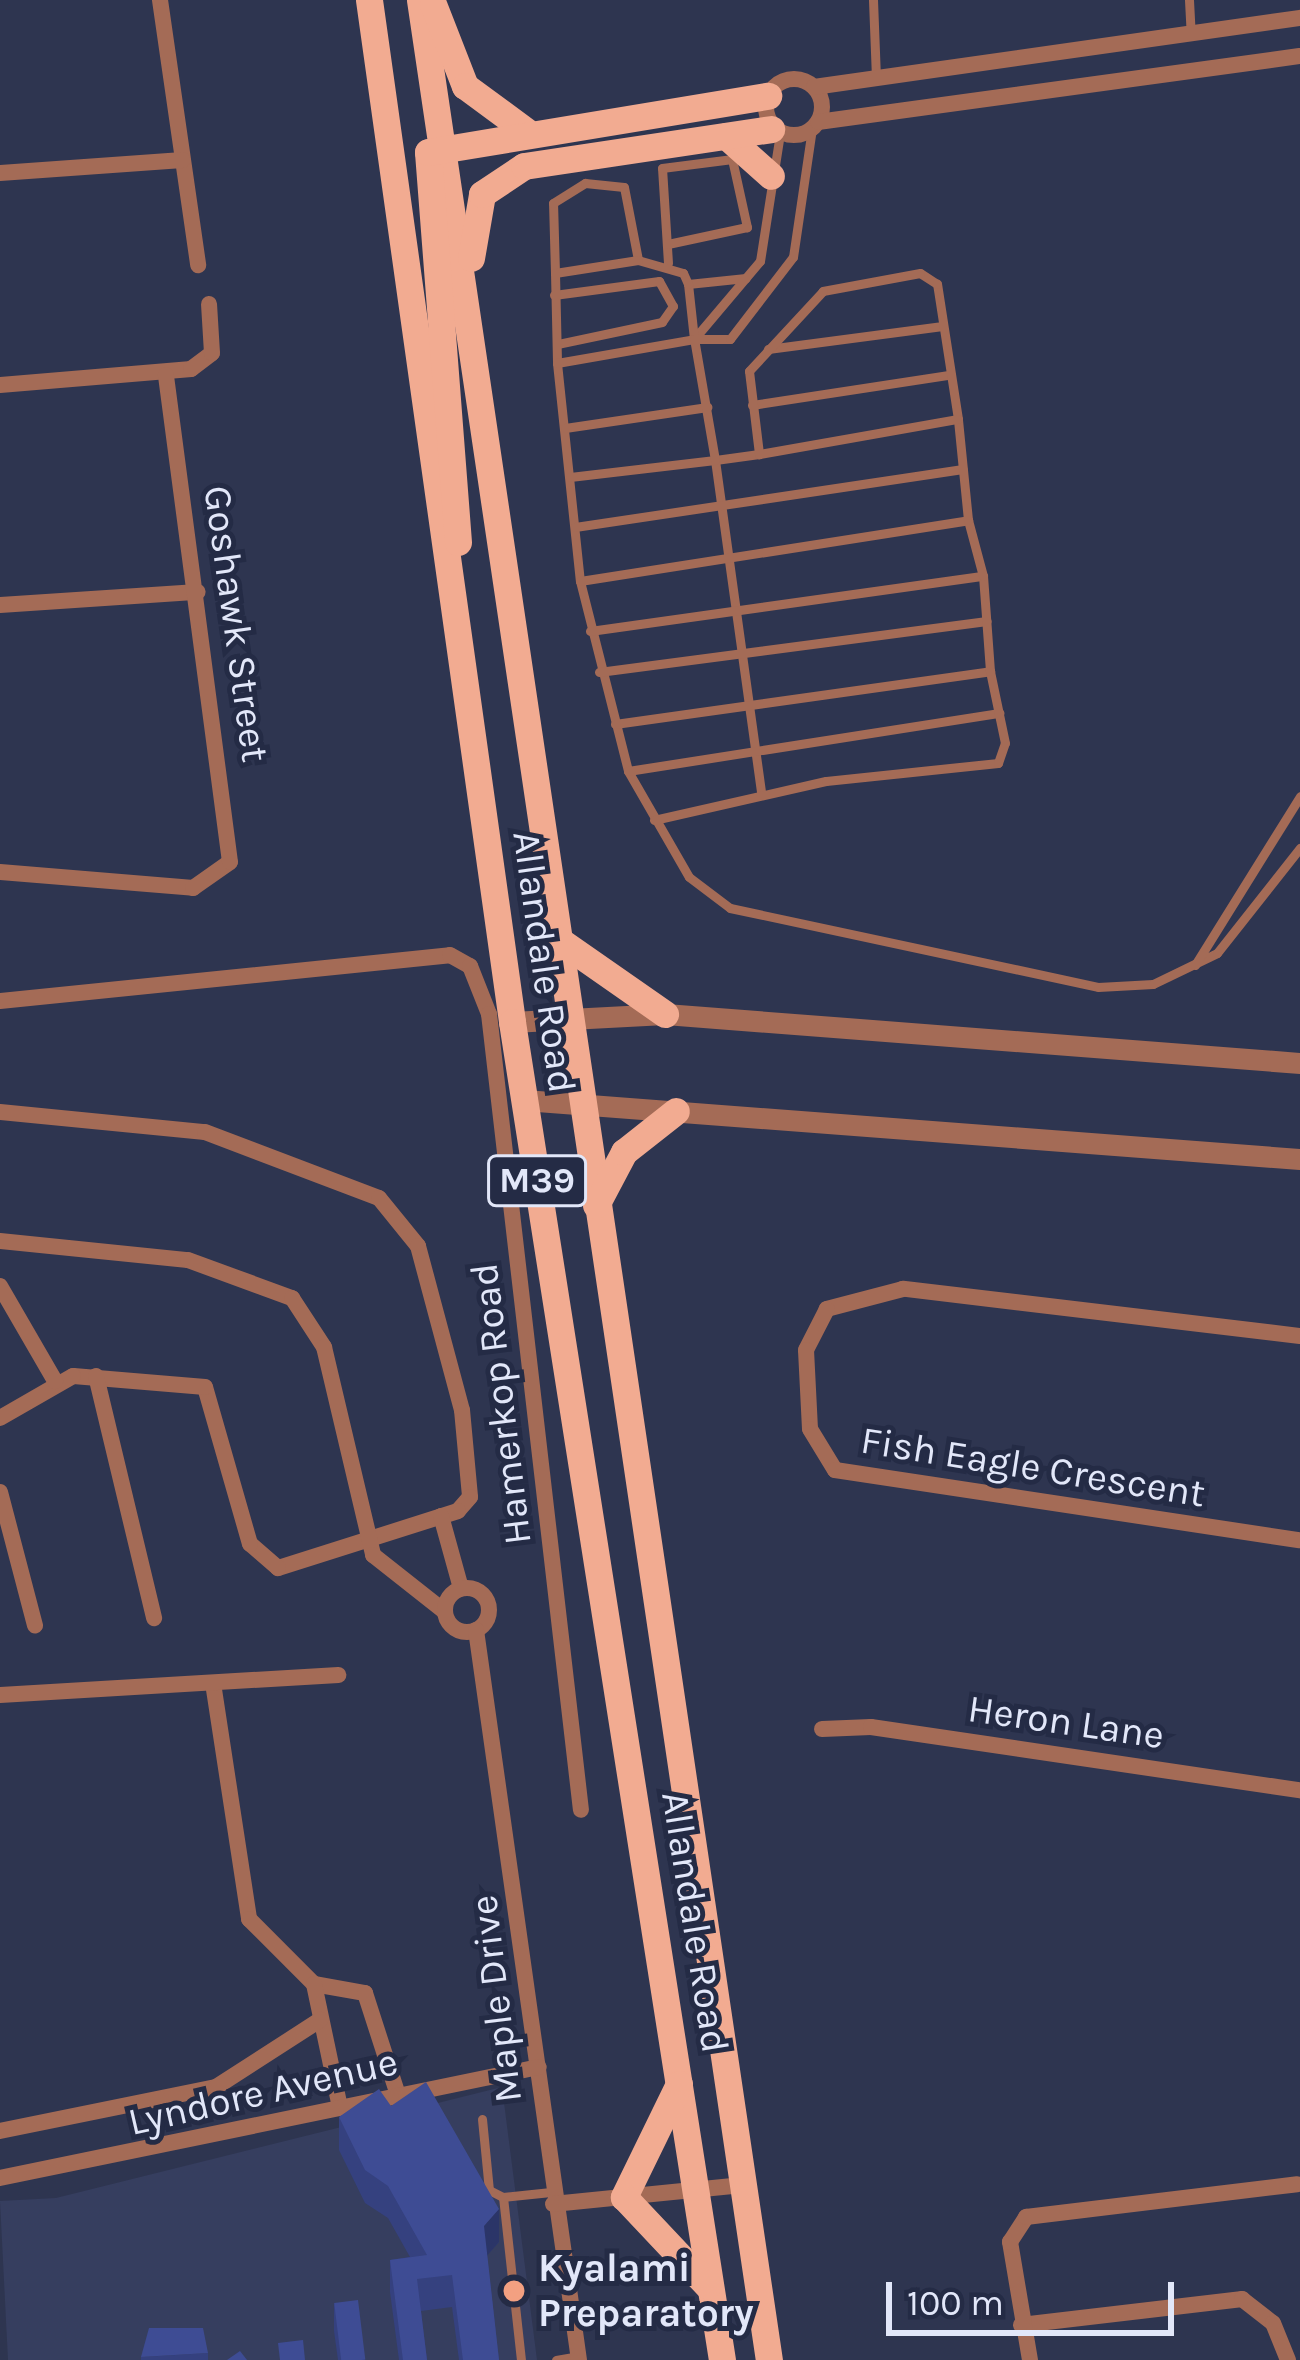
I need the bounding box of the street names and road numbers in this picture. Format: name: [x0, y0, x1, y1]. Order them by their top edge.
street label: Goshawk Street: [193, 483, 279, 765]
street label: Allandale Road: [502, 828, 586, 1096]
road number: M39: [486, 1151, 588, 1211]
street label: Hamerkop Road: [461, 1261, 541, 1547]
street label: Fish Eagle Crescent: [858, 1417, 1208, 1517]
street label: Heron Lane: [965, 1685, 1167, 1759]
street label: Allandale Road: [651, 1788, 739, 2056]
street label: Maple Drive: [460, 1893, 532, 2105]
street label: Lyndore Avenue: [124, 2038, 402, 2146]

